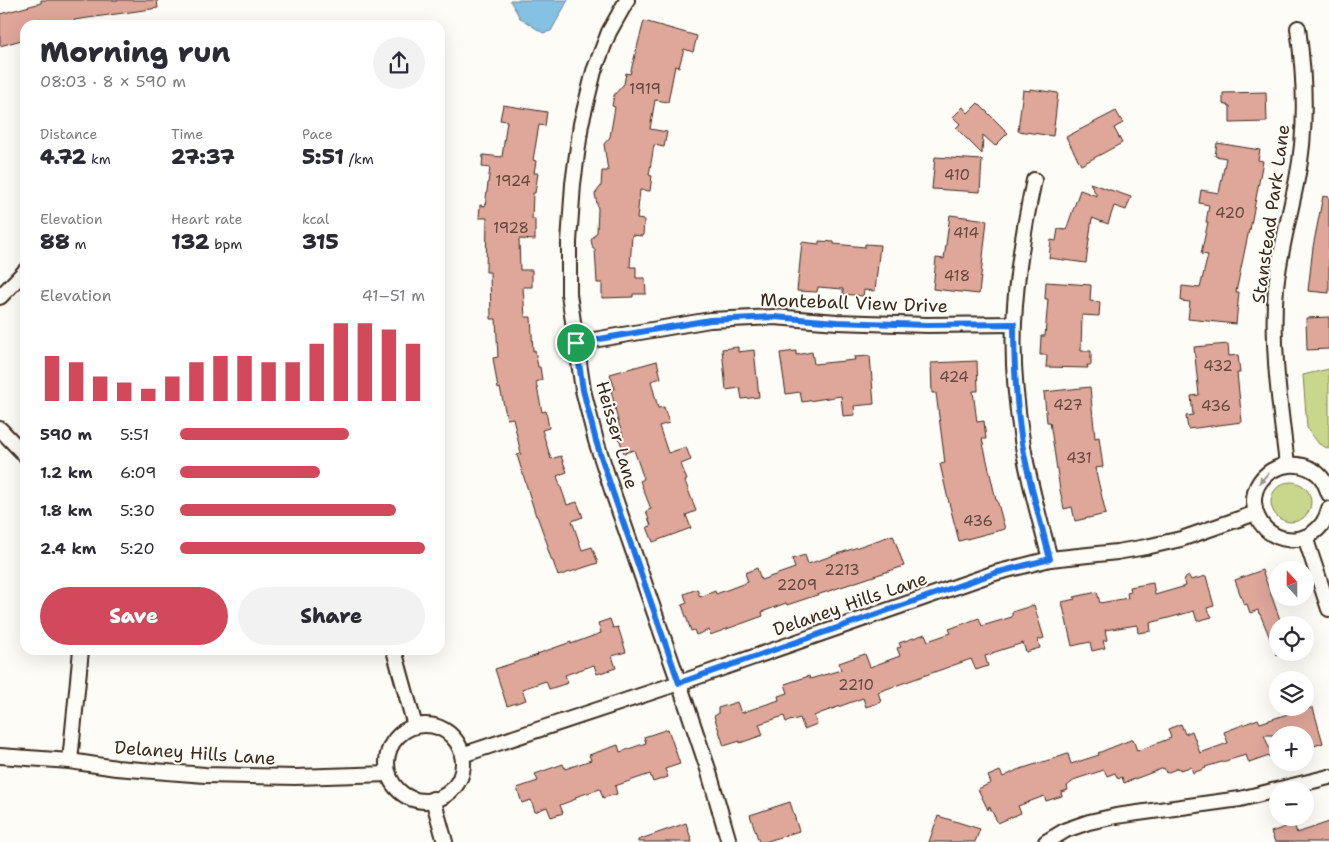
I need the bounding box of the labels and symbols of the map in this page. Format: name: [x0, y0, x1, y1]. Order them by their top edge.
house number: 1919: [629, 79, 661, 99]
street label: Stanstead Park Lane: [1247, 123, 1295, 305]
house number: 410: [944, 165, 970, 185]
house number: 1924: [495, 171, 531, 191]
house number: 420: [1215, 203, 1245, 223]
house number: 1928: [493, 218, 529, 238]
house number: 414: [953, 223, 979, 243]
house number: 418: [944, 266, 970, 286]
street label: Monteball View Drive: [760, 288, 948, 318]
pin: [555, 322, 597, 364]
house number: 432: [1203, 356, 1233, 376]
house number: 424: [939, 367, 969, 387]
street label: Heisser Lane: [590, 378, 644, 492]
house number: 427: [1053, 395, 1083, 415]
house number: 436: [1201, 396, 1231, 416]
house number: 431: [1066, 448, 1092, 468]
one-way arrow: [1259, 472, 1270, 485]
house number: 436: [963, 511, 993, 531]
house number: 2213: [824, 560, 860, 580]
north arrow: [1269, 561, 1314, 606]
street label: Delaney Hills Lane: [770, 566, 930, 642]
house number: 2209: [777, 575, 817, 595]
house number: 2210: [838, 675, 874, 695]
street label: Delaney Hills Lane: [114, 735, 276, 771]

